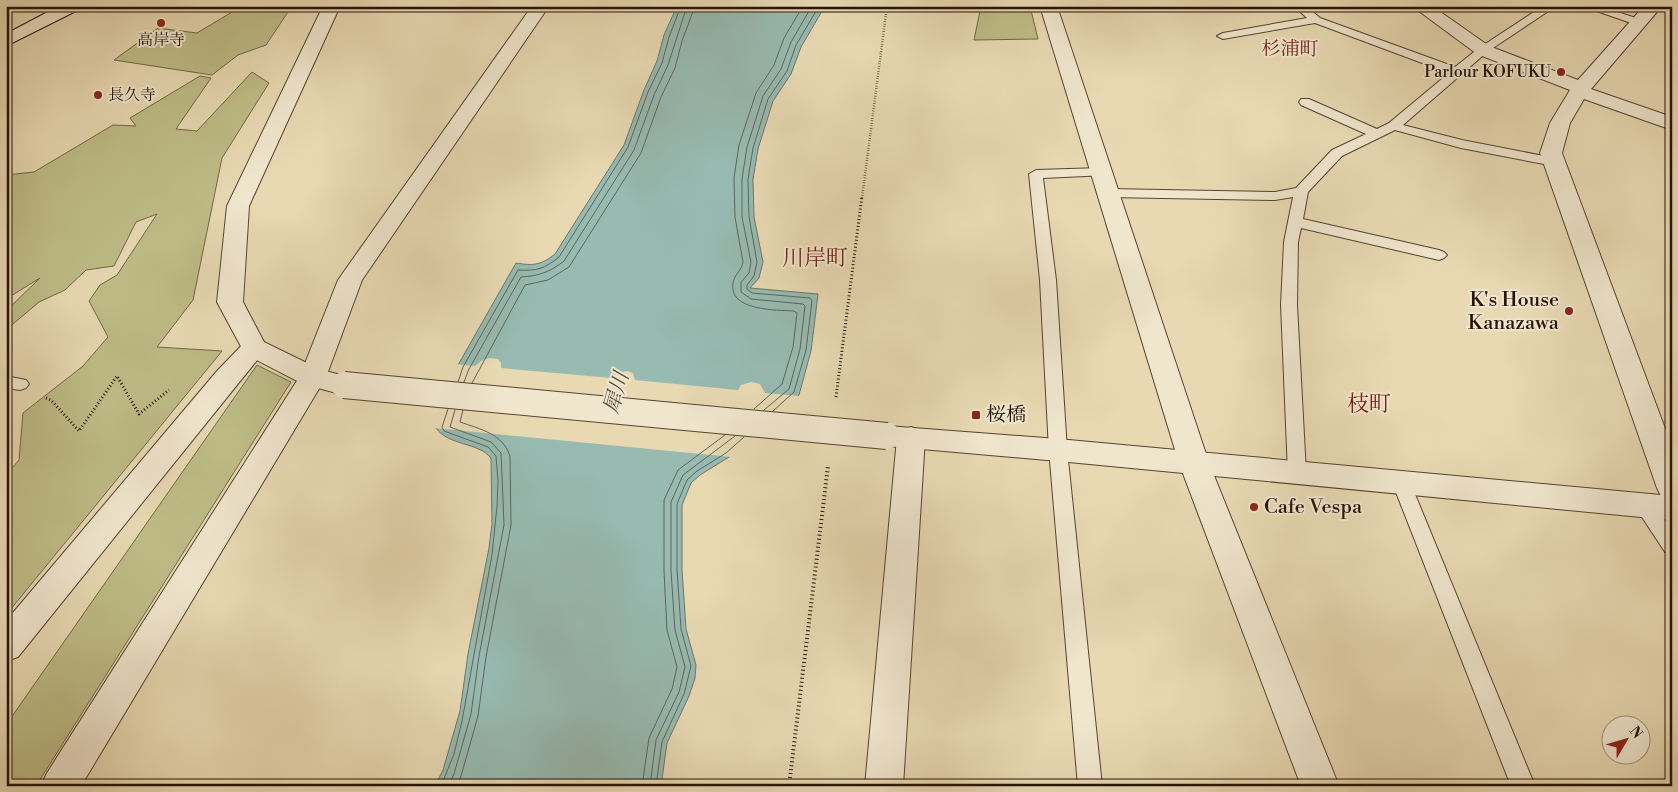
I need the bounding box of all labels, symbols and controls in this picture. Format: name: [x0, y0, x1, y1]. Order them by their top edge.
marker: 高岸寺: [155, 17, 167, 29]
place label: 高岸寺: [137, 30, 185, 50]
district label: 杉浦町: [1261, 37, 1319, 61]
place label: Parlour KOFUKU: [1424, 62, 1551, 82]
marker: Parlour KOFUKU: [1555, 66, 1567, 78]
place label: 長久寺: [108, 85, 156, 105]
marker: 長久寺: [92, 89, 104, 101]
district label: 川岸町: [782, 245, 848, 272]
place label: K's House Kanazawa: [1468, 288, 1560, 336]
marker: K's House Kanazawa: [1563, 305, 1575, 317]
water label: 犀川: [599, 367, 636, 417]
district label: 枝町: [1347, 391, 1391, 418]
place label: 桜橋: [986, 403, 1026, 428]
marker: 桜橋: [970, 409, 982, 421]
place label: Cafe Vespa: [1264, 495, 1363, 520]
marker: Cafe Vespa: [1248, 501, 1260, 513]
north arrow: [1600, 714, 1650, 764]
text: N: [1625, 723, 1646, 743]

